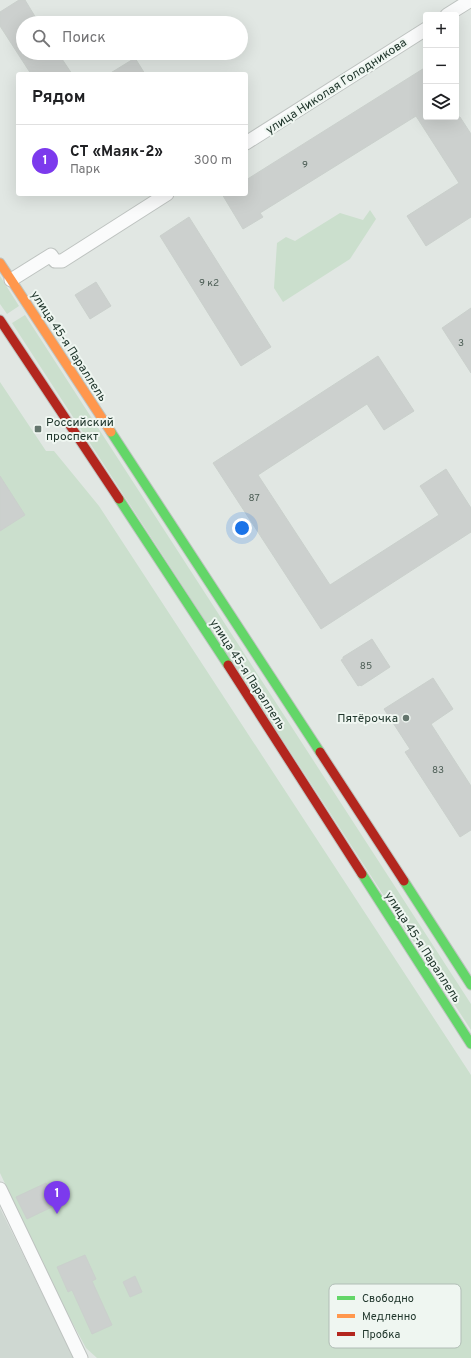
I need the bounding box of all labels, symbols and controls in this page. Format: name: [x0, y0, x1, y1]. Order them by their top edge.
map controls: [423, 12, 459, 120]
button: +: [423, 12, 459, 48]
search box: [16, 16, 248, 60]
icon: search: [30, 27, 52, 49]
text: Поиск: [62, 29, 106, 48]
street label: улица Николая Голодникова: [263, 35, 410, 139]
button: −: [423, 48, 459, 84]
button: layers: [423, 84, 459, 120]
text: Рядом: [32, 87, 85, 109]
text: СТ «Маяк-2»: [70, 143, 163, 162]
text: 1: [42, 153, 48, 169]
text: 300 m: [194, 153, 232, 169]
house number: 9: [302, 159, 308, 172]
text: Парк: [70, 162, 100, 178]
house number: 9 к2: [199, 277, 219, 290]
street label: улица 45-я Параллель: [26, 288, 110, 405]
house number: 3: [458, 337, 464, 350]
place label: Российский проспект: [46, 415, 114, 445]
marker: Российский проспект: [33, 424, 43, 434]
house number: 87: [248, 492, 260, 505]
your location: [232, 518, 252, 538]
street label: улица 45-я Параллель: [205, 616, 289, 733]
house number: 85: [360, 660, 372, 673]
place label: Пятёрочка: [337, 711, 398, 727]
marker: Пятёрочка: [401, 713, 411, 723]
house number: 83: [432, 764, 444, 777]
street label: улица 45-я Параллель: [380, 889, 464, 1006]
pin: 1: [44, 1181, 70, 1214]
legend: [329, 1284, 461, 1348]
text: Свободно: [362, 1292, 414, 1306]
text: Медленно: [362, 1310, 416, 1324]
text: Пробка: [362, 1328, 401, 1342]

